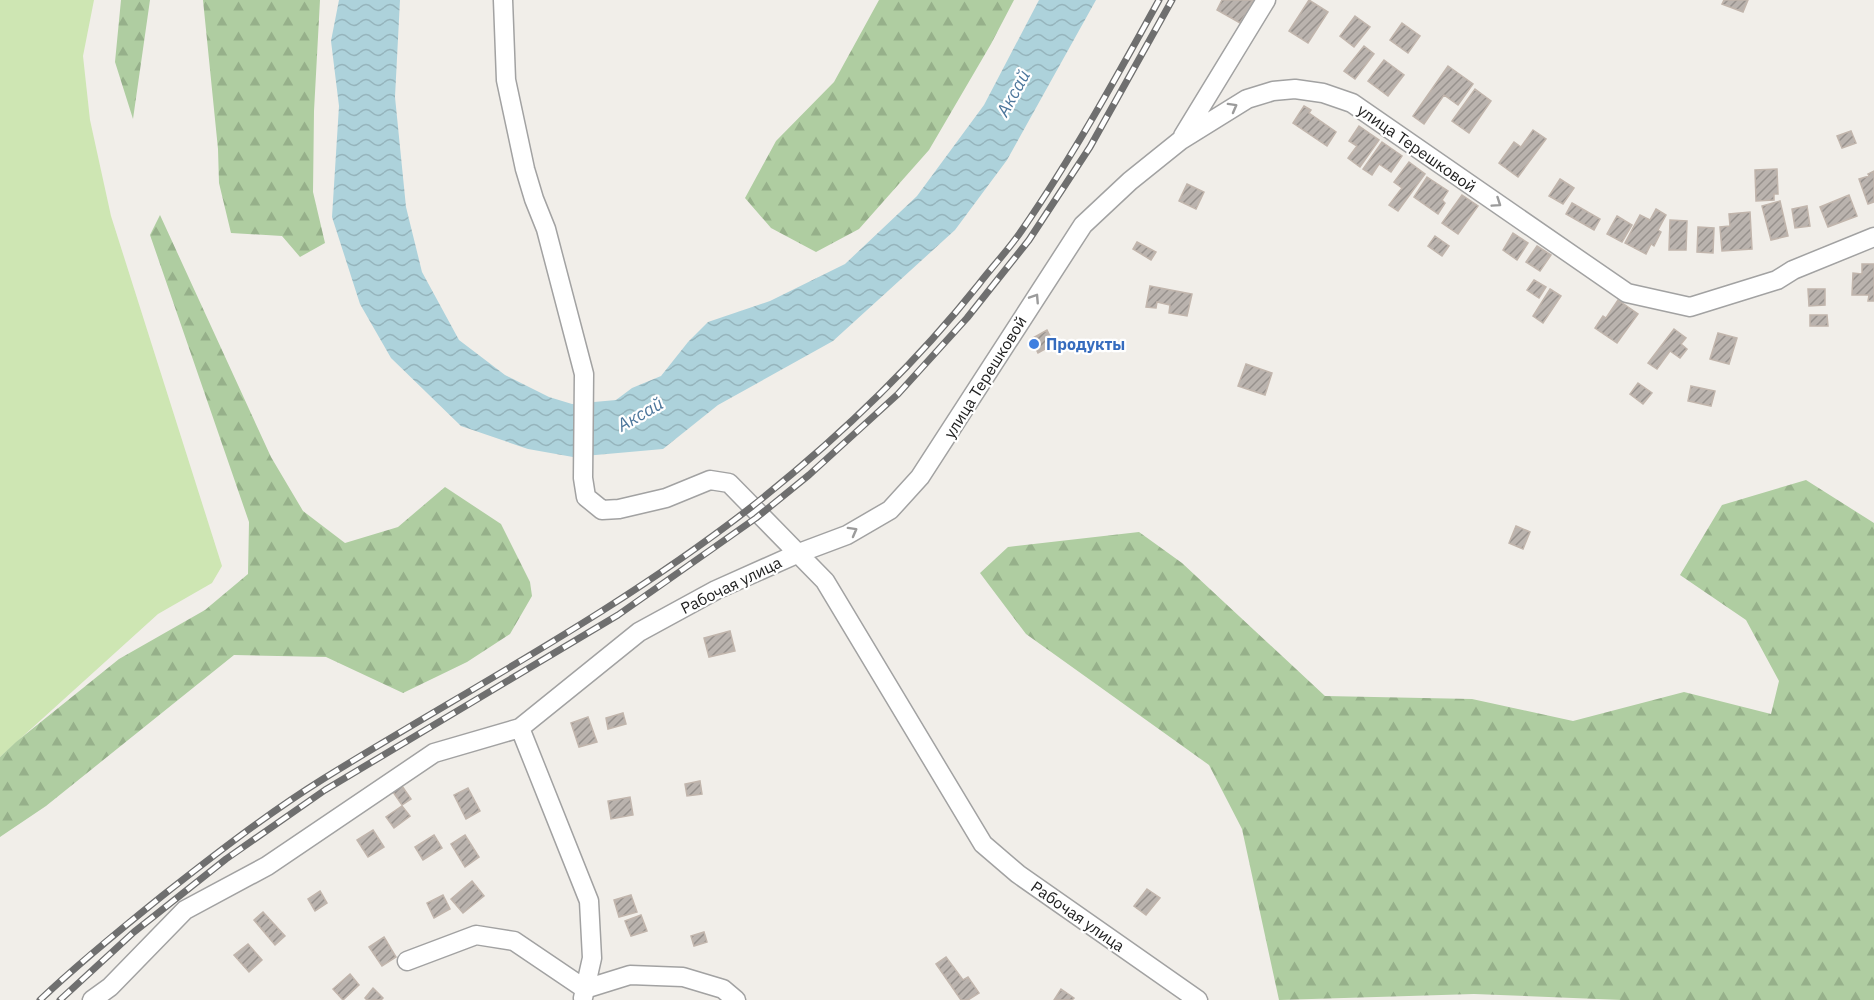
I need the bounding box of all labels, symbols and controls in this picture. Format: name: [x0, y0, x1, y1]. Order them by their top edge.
water label: Аксай: [990, 66, 1035, 121]
street label: улица Терешковой: [1354, 99, 1480, 197]
one-way arrow: [1227, 103, 1238, 114]
one-way arrow: [1490, 196, 1501, 207]
one-way arrow: [1028, 294, 1039, 305]
street label: улица Терешковой: [939, 312, 1031, 442]
place label: Продукты: [1046, 334, 1125, 354]
marker: Продукты: [1027, 337, 1041, 351]
water label: Аксай: [612, 392, 667, 437]
one-way arrow: [847, 527, 857, 539]
street label: Рабочая улица: [677, 552, 785, 618]
street label: Рабочая улица: [1027, 876, 1129, 956]

